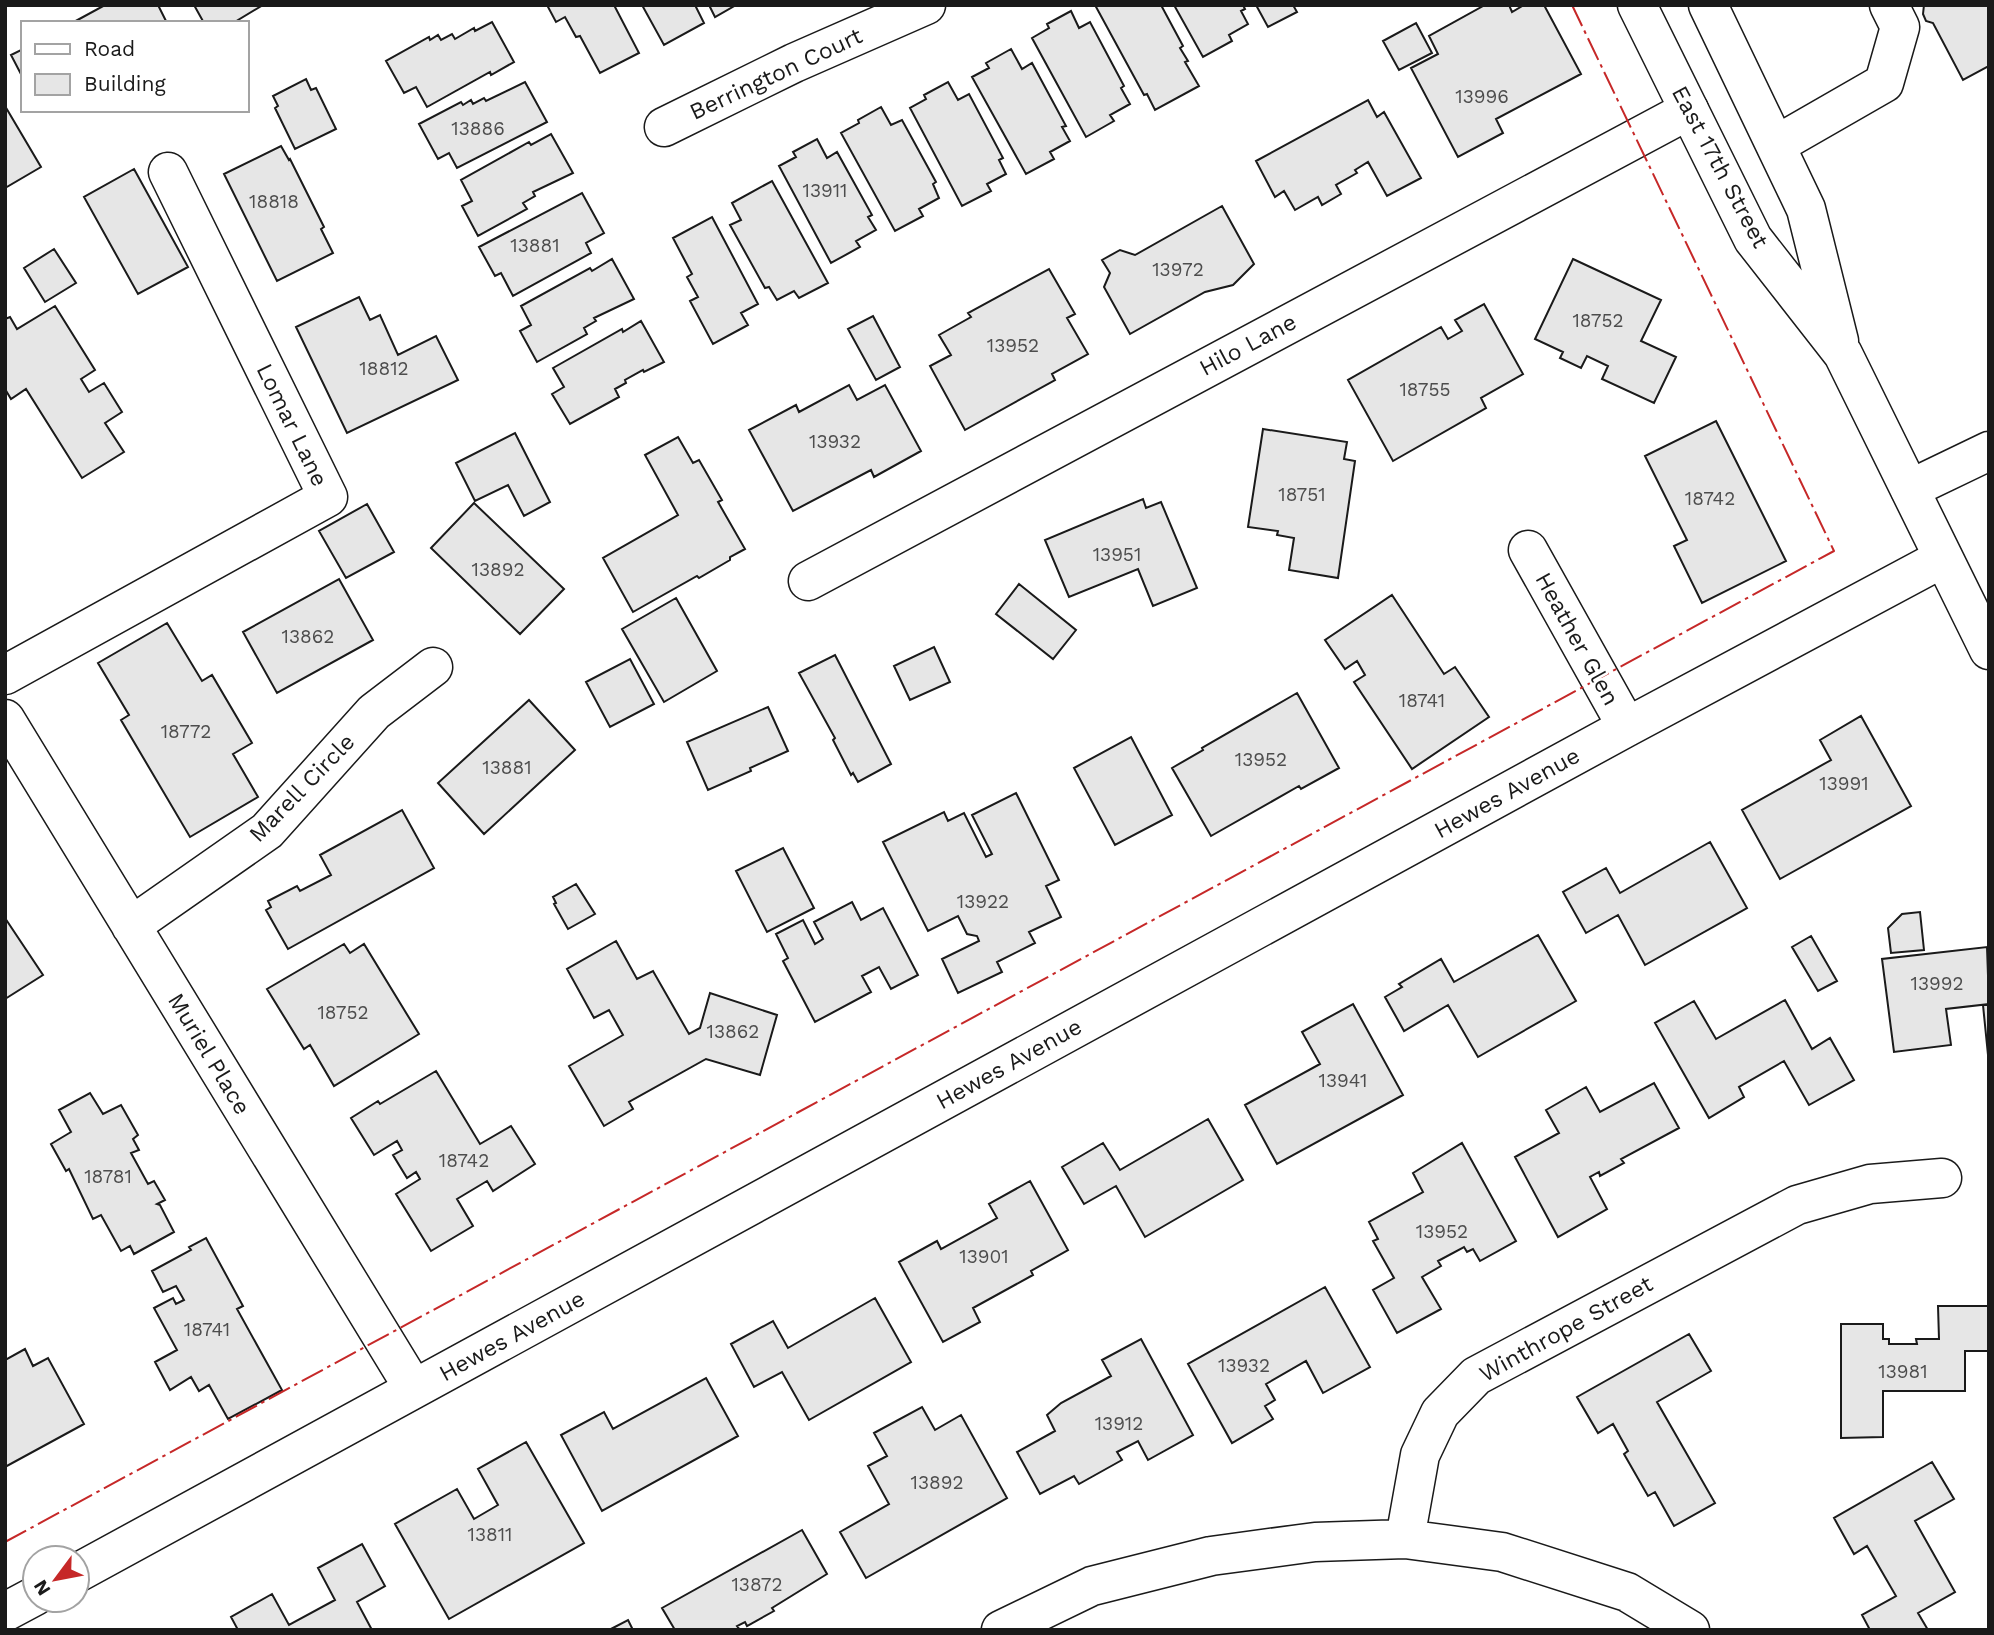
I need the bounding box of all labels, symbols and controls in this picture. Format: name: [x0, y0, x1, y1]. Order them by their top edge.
legend: [21, 21, 248, 112]
street label: Berrington Court: [685, 22, 867, 126]
text: Road: [84, 36, 135, 61]
text: Building: [84, 71, 166, 96]
street label: East 17th Street: [1666, 81, 1774, 253]
house number: 13996: [1455, 85, 1509, 108]
house number: 13886: [451, 117, 505, 140]
house number: 13911: [802, 179, 848, 202]
house number: 18818: [249, 190, 299, 213]
house number: 13881: [510, 234, 560, 257]
house number: 13972: [1152, 258, 1204, 281]
street label: Hilo Lane: [1195, 308, 1301, 382]
house number: 18752: [1572, 309, 1624, 332]
house number: 13952: [987, 334, 1039, 357]
house number: 18812: [359, 357, 409, 380]
street label: Lomar Lane: [251, 359, 333, 491]
house number: 18755: [1399, 378, 1451, 401]
house number: 13932: [809, 430, 861, 453]
house number: 18751: [1278, 483, 1326, 506]
house number: 18742: [1685, 487, 1735, 510]
house number: 13951: [1093, 543, 1141, 566]
house number: 13892: [472, 558, 525, 581]
street label: Heather Glen: [1529, 568, 1625, 710]
house number: 13862: [282, 625, 334, 648]
house number: 18741: [1399, 689, 1445, 712]
house number: 18772: [161, 720, 211, 743]
street label: Marell Circle: [244, 728, 360, 848]
street label: Hewes Avenue: [1430, 742, 1584, 844]
house number: 13952: [1235, 748, 1287, 771]
house number: 13881: [482, 756, 532, 779]
house number: 13991: [1819, 772, 1869, 795]
house number: 13922: [957, 890, 1009, 913]
house number: 13992: [1910, 972, 1964, 995]
street label: Muriel Place: [162, 988, 256, 1120]
house number: 18752: [317, 1001, 369, 1024]
street label: Hewes Avenue: [932, 1013, 1086, 1115]
house number: 13862: [707, 1020, 759, 1043]
house number: 13941: [1319, 1069, 1367, 1092]
house number: 18742: [439, 1149, 489, 1172]
house number: 18781: [84, 1165, 132, 1188]
house number: 13952: [1416, 1220, 1468, 1243]
house number: 13901: [959, 1245, 1009, 1268]
street label: Winthrope Street: [1475, 1270, 1658, 1388]
street label: Hewes Avenue: [435, 1285, 589, 1387]
house number: 18741: [184, 1318, 230, 1341]
house number: 13932: [1218, 1354, 1270, 1377]
house number: 13981: [1878, 1360, 1928, 1383]
house number: 13912: [1095, 1412, 1143, 1435]
house number: 13892: [911, 1471, 964, 1494]
house number: 13811: [467, 1523, 513, 1546]
north arrow: [21, 1544, 91, 1614]
house number: 13872: [731, 1573, 783, 1596]
text: N: [29, 1576, 55, 1600]

